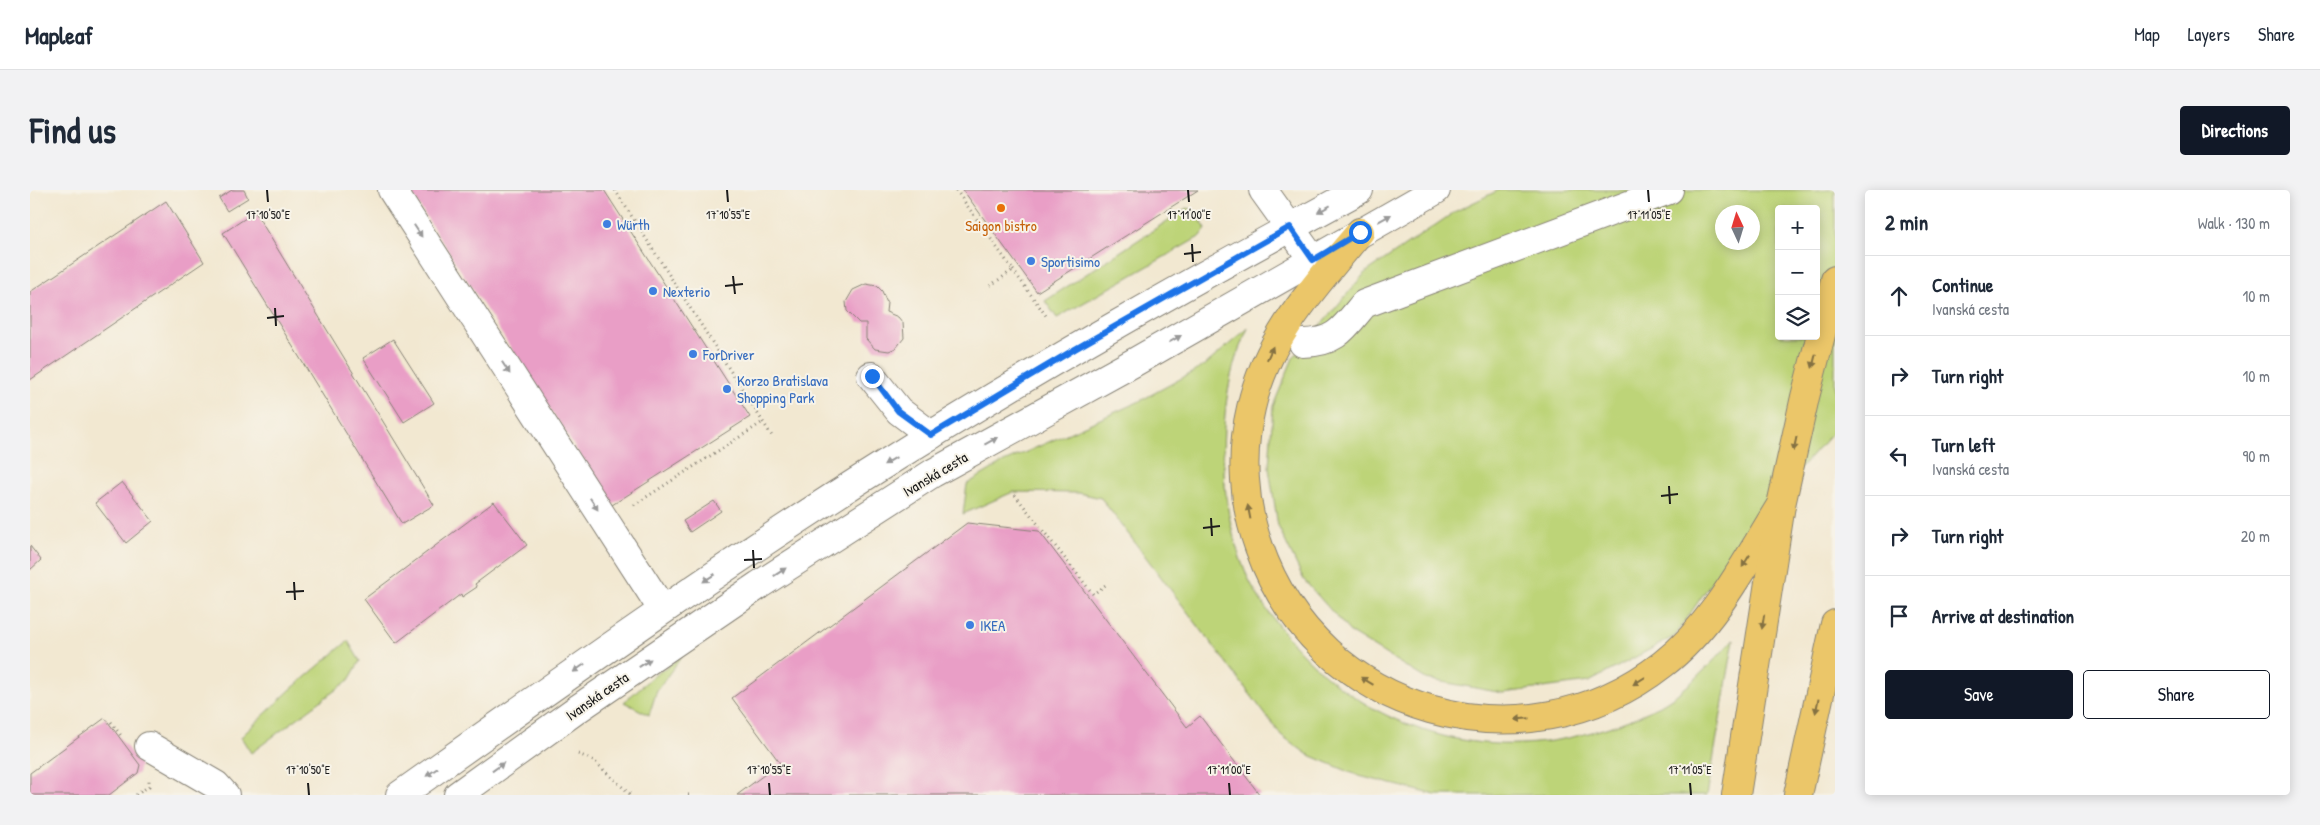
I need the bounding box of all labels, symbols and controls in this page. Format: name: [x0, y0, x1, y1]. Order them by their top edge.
text: Mapleaf: [25, 19, 93, 51]
text: Map: [2134, 22, 2160, 47]
text: Layers: [2188, 22, 2230, 47]
text: Share: [2258, 22, 2295, 47]
button: Directions: [2180, 106, 2290, 155]
text: Find us: [30, 107, 116, 154]
marker: Saigon bistro: [995, 202, 1007, 214]
one-way arrow: [1317, 205, 1331, 213]
north arrow: [1715, 205, 1760, 250]
map controls: [1775, 205, 1820, 340]
button: +: [1775, 205, 1820, 250]
text: 17°10'50"E: [246, 206, 291, 223]
text: 17°10'55"E: [706, 206, 751, 223]
text: 17°11'00"E: [1167, 206, 1211, 223]
text: 17°11'05"E: [1627, 206, 1671, 223]
text: 2 min: [1885, 208, 1928, 237]
text: Walk · 130 m: [2198, 212, 2270, 234]
place label: Würth: [617, 214, 649, 235]
one-way arrow: [1378, 214, 1393, 222]
place label: Saigon bistro: [965, 215, 1037, 236]
marker: Würth: [601, 218, 613, 230]
route start: [1349, 221, 1372, 244]
one-way arrow: [413, 224, 423, 238]
button: −: [1775, 250, 1820, 295]
place label: Sportisimo: [1041, 251, 1100, 272]
marker: Sportisimo: [1025, 255, 1037, 267]
text: Continue: [1932, 272, 1993, 298]
place label: Nexterio: [663, 281, 710, 302]
icon: ahead: [1885, 282, 1913, 310]
marker: Nexterio: [647, 285, 659, 297]
text: 10 m: [2242, 285, 2270, 307]
button: layers: [1775, 295, 1820, 340]
text: Ivanská cesta: [1932, 298, 2009, 320]
one-way arrow: [1168, 335, 1183, 343]
place label: ForDriver: [702, 344, 755, 365]
one-way arrow: [1266, 346, 1274, 360]
marker: ForDriver: [687, 348, 699, 360]
one-way arrow: [1810, 354, 1818, 369]
one-way arrow: [501, 361, 510, 374]
icon: right: [1885, 362, 1913, 390]
text: Turn right: [1932, 363, 2003, 389]
route end: [861, 365, 884, 388]
text: 10 m: [2242, 365, 2270, 387]
place label: Korzo Bratislava Shopping Park: [737, 370, 828, 408]
marker: Korzo Bratislava Shopping Park: [721, 383, 733, 395]
text: Turn left: [1932, 432, 1995, 458]
one-way arrow: [984, 437, 999, 445]
one-way arrow: [1790, 437, 1798, 453]
icon: left: [1885, 442, 1913, 470]
text: 90 m: [2242, 445, 2270, 467]
street label: Ivanská cesta: [899, 446, 971, 502]
one-way arrow: [883, 456, 896, 465]
text: Ivanská cesta: [1932, 458, 2009, 480]
one-way arrow: [589, 498, 598, 511]
one-way arrow: [1245, 503, 1253, 519]
icon: right: [1885, 522, 1913, 550]
text: Turn right: [1932, 523, 2003, 549]
text: 20 m: [2241, 525, 2270, 547]
one-way arrow: [1741, 554, 1750, 567]
one-way arrow: [773, 568, 786, 577]
one-way arrow: [703, 573, 716, 583]
icon: arrive: [1885, 602, 1913, 630]
text: Arrive at destination: [1932, 603, 2074, 629]
one-way arrow: [1759, 614, 1767, 630]
place label: IKEA: [980, 615, 1006, 636]
marker: IKEA: [964, 619, 976, 631]
one-way arrow: [638, 658, 652, 668]
one-way arrow: [572, 663, 586, 673]
street label: Ivanská cesta: [561, 667, 633, 725]
button: Save: [1885, 670, 2073, 719]
button: Share: [2083, 670, 2270, 719]
one-way arrow: [1360, 676, 1373, 686]
one-way arrow: [1632, 676, 1645, 685]
one-way arrow: [1813, 699, 1821, 714]
one-way arrow: [1513, 715, 1529, 723]
text: 17°10'50"E: [286, 761, 331, 778]
text: 17°10'55"E: [747, 761, 792, 778]
text: 17°11'00"E: [1207, 761, 1251, 778]
text: 17°11'05"E: [1668, 761, 1712, 778]
one-way arrow: [491, 762, 504, 772]
one-way arrow: [426, 767, 439, 777]

